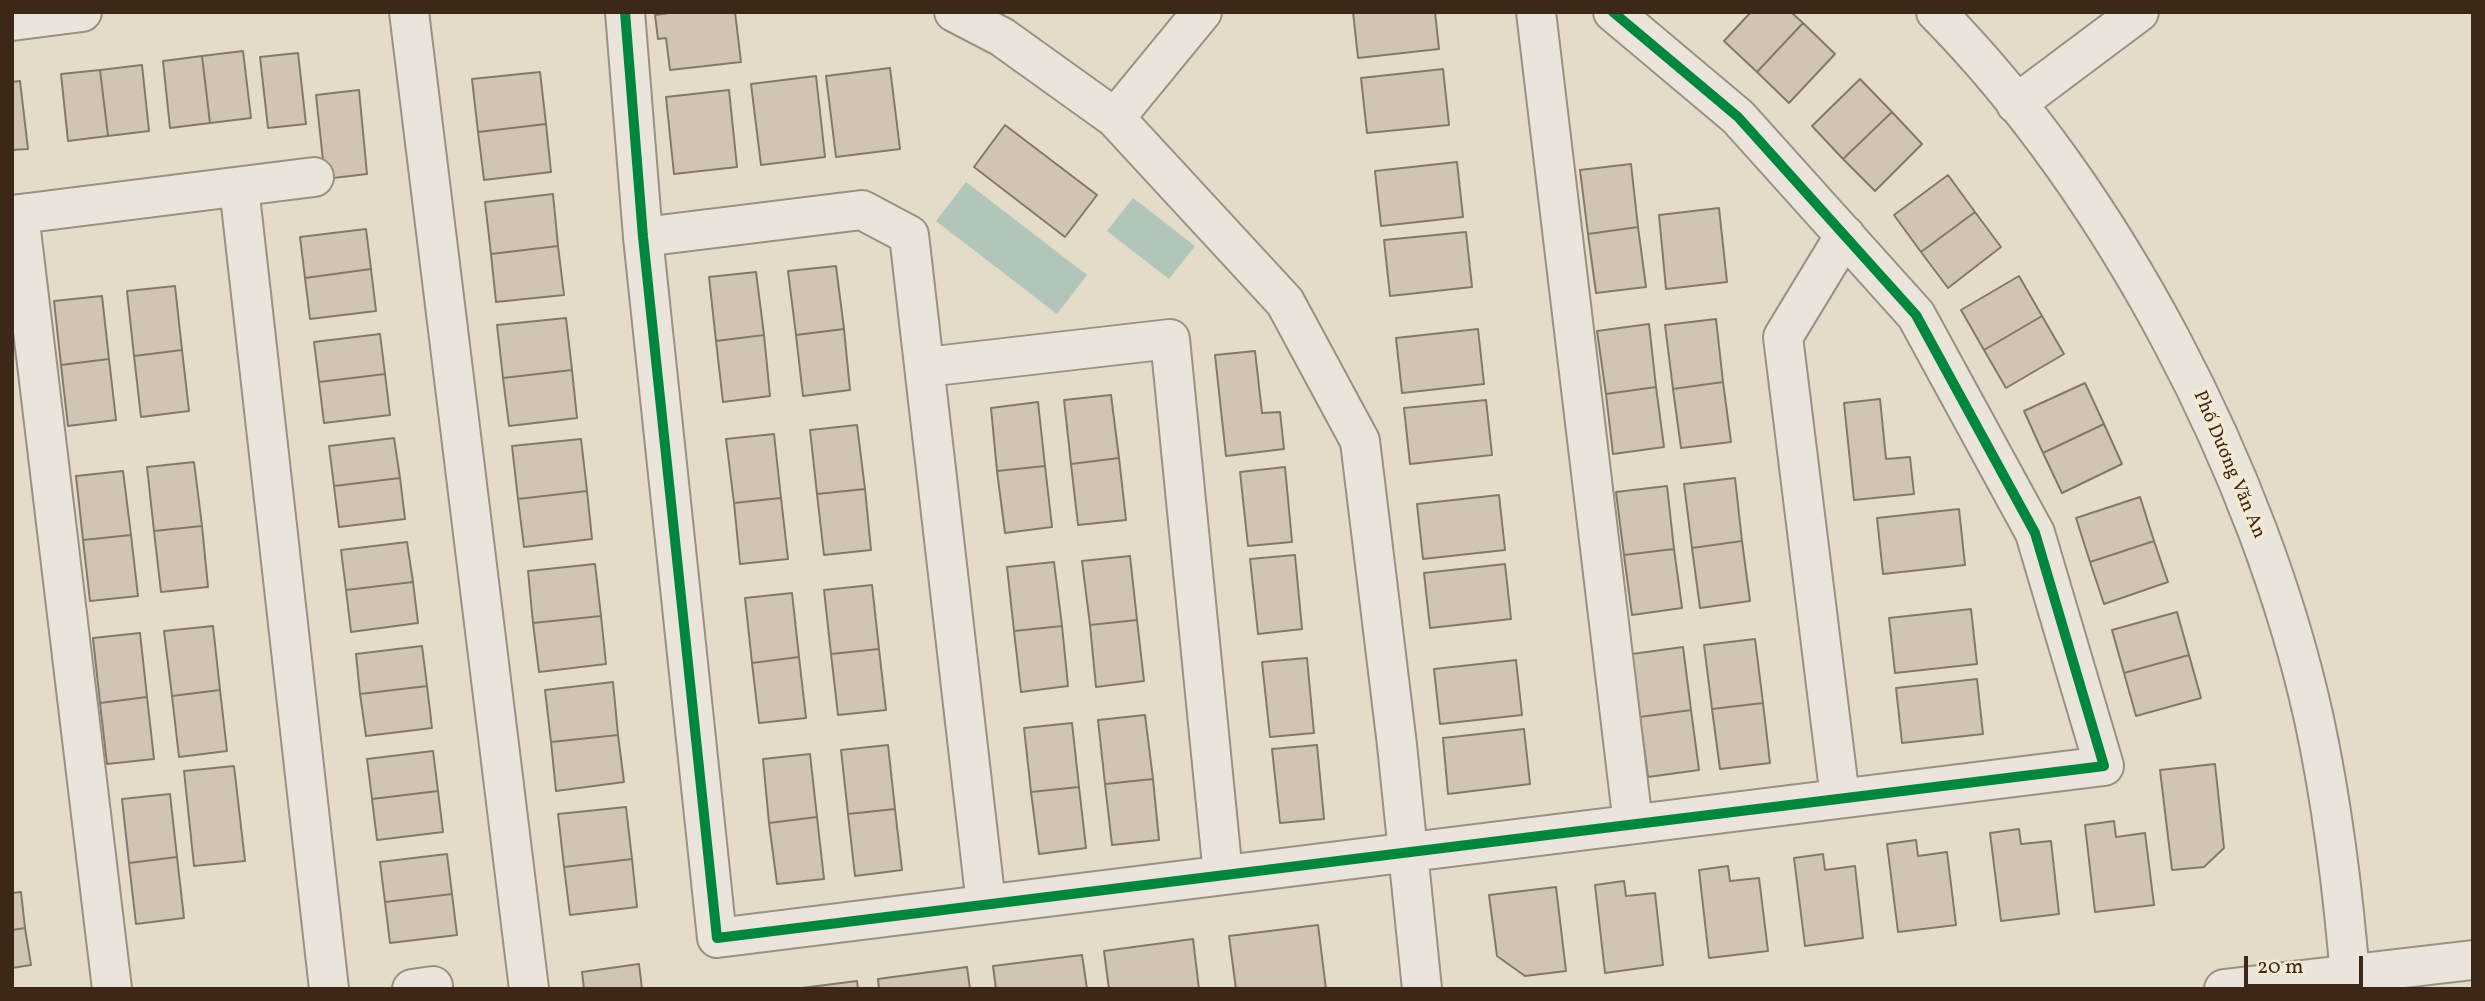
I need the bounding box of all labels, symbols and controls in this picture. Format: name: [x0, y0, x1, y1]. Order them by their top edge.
street label: Phố Dương Văn An: [2187, 388, 2269, 542]
scale bar: [2247, 942, 2366, 986]
text: 20 m: [2257, 953, 2303, 982]

